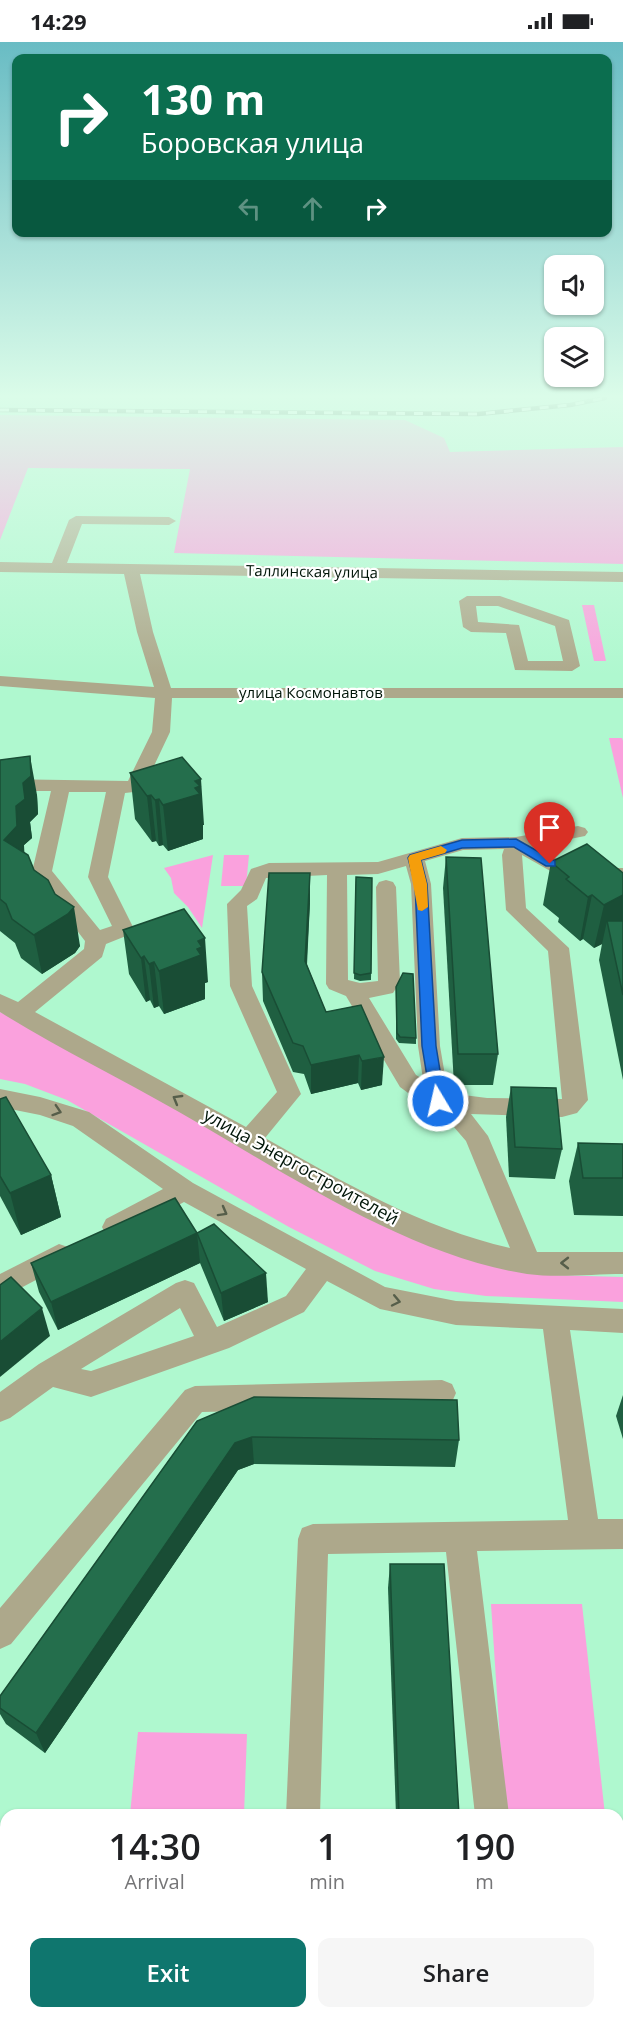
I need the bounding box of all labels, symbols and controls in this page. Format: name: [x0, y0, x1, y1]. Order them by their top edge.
text: 14:29: [30, 6, 87, 36]
text: 130 m: [141, 70, 265, 127]
icon: right: [42, 78, 120, 156]
text: Боровская улица: [141, 124, 364, 161]
icon: left: [233, 192, 266, 225]
icon: ahead: [296, 192, 329, 225]
icon: right: [359, 192, 392, 225]
map controls: [544, 255, 604, 387]
button: sound: [544, 255, 604, 315]
button: layers: [544, 327, 604, 387]
street label: Таллинская улица: [246, 560, 378, 582]
street label: улица Космонавтов: [239, 682, 383, 702]
pin: [524, 802, 575, 864]
icon: arrive: [533, 811, 566, 844]
position arrow: [406, 1069, 470, 1133]
one-way arrow: [173, 1095, 183, 1106]
street label: улица Энергостроителей: [199, 1102, 403, 1230]
one-way arrow: [51, 1104, 62, 1117]
one-way arrow: [217, 1205, 227, 1216]
one-way arrow: [560, 1257, 569, 1269]
one-way arrow: [391, 1293, 401, 1306]
text: 14:30: [109, 1822, 201, 1871]
text: 1: [317, 1822, 338, 1871]
text: 190: [454, 1822, 515, 1871]
text: Arrival: [125, 1868, 185, 1895]
text: min: [309, 1868, 345, 1895]
text: m: [475, 1868, 494, 1895]
button: Exit: [30, 1938, 306, 2007]
button: Share: [318, 1938, 594, 2007]

